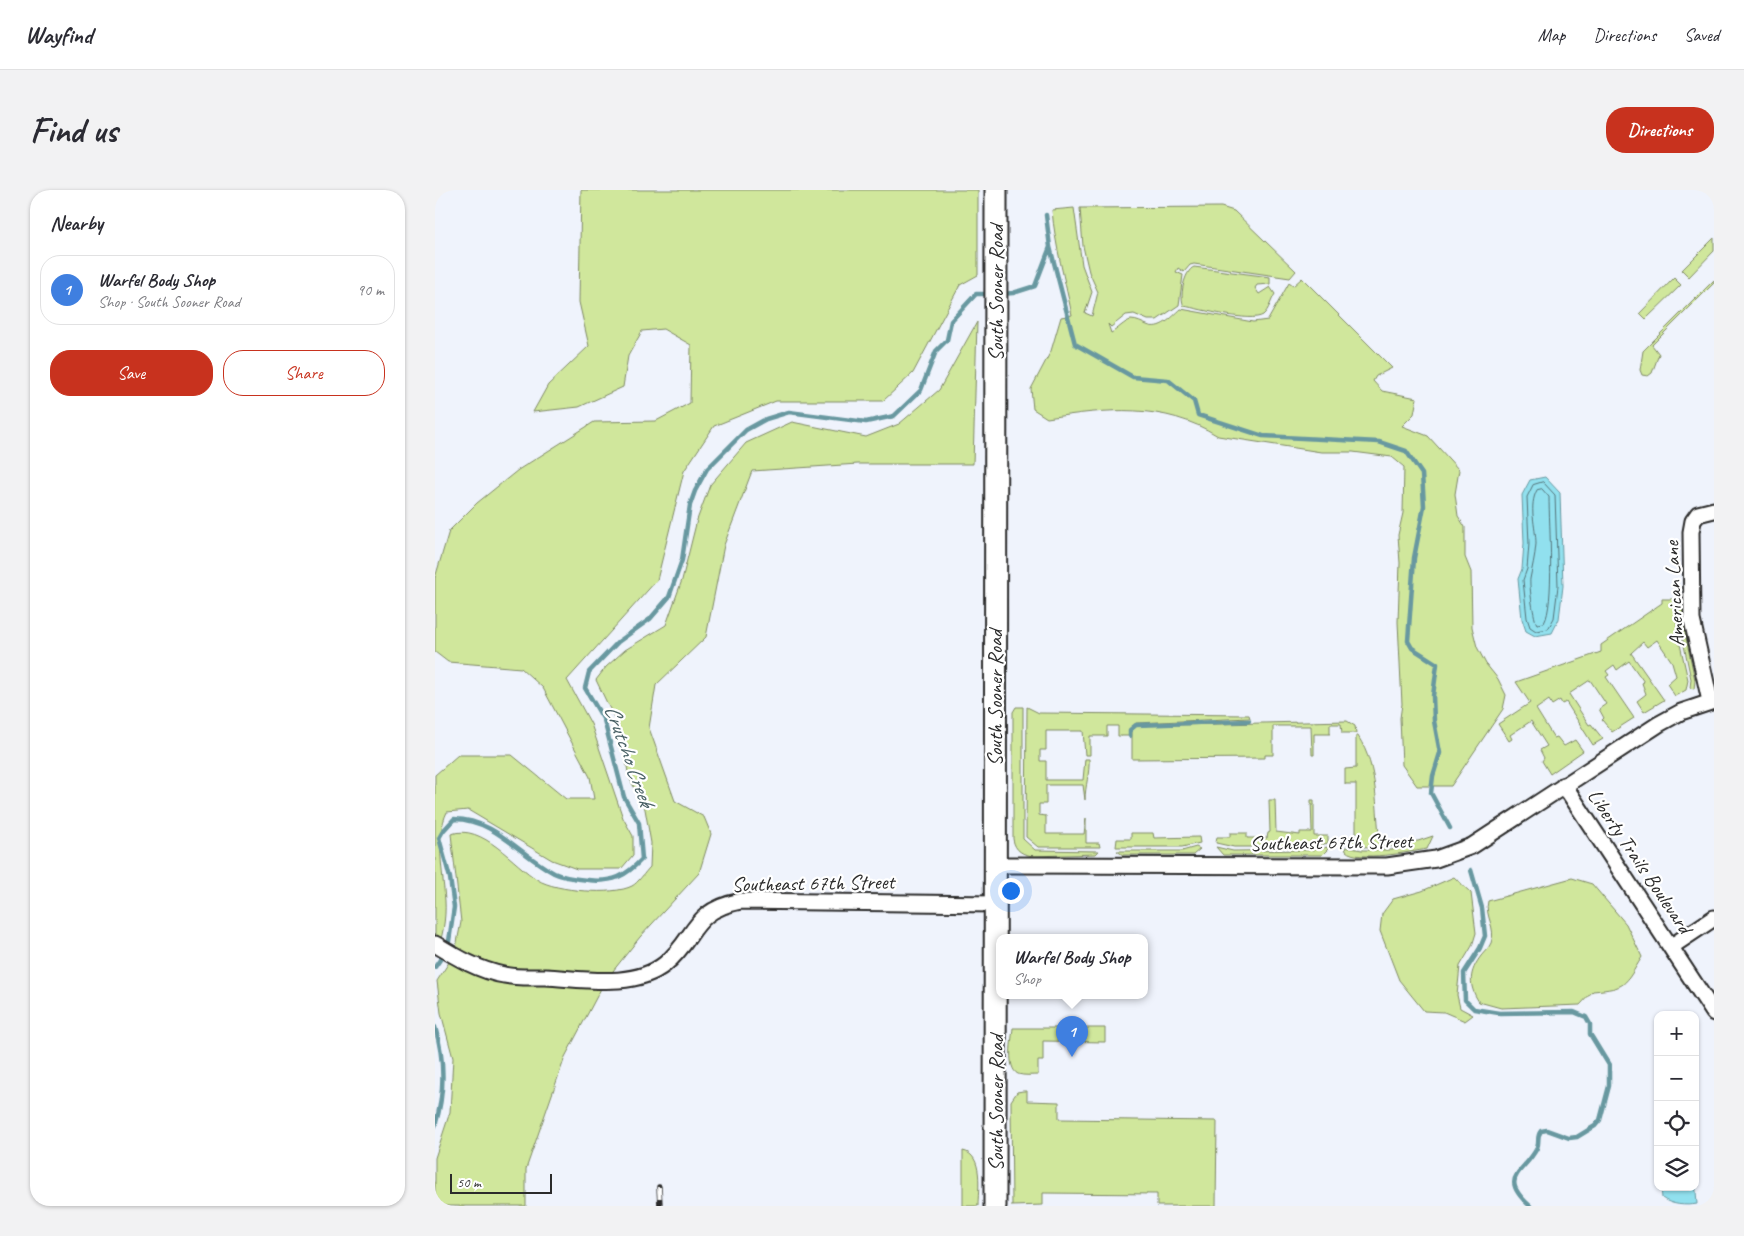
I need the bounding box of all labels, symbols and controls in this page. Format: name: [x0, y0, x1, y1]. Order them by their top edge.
text: Wayfind: [25, 20, 92, 50]
text: Map: [1538, 24, 1565, 46]
text: Directions: [1593, 24, 1656, 46]
text: Saved: [1684, 24, 1719, 46]
button: Directions: [1606, 107, 1714, 153]
text: Find us: [30, 108, 117, 153]
text: Nearby: [50, 210, 103, 236]
street label: South Sooner Road: [983, 221, 1009, 361]
text: Warfel Body Shop: [98, 268, 215, 292]
text: 1: [63, 280, 71, 300]
text: 90 m: [357, 280, 384, 300]
text: Shop · South Sooner Road: [98, 292, 240, 312]
button: Save: [50, 350, 213, 396]
button: Share: [223, 350, 385, 396]
street label: American Lane: [1658, 539, 1690, 648]
street label: South Sooner Road: [982, 626, 1008, 766]
water label: Crutcho Creek: [598, 701, 662, 814]
street label: Liberty Trails Boulevard: [1582, 784, 1700, 941]
street label: Southeast 67th Street: [1249, 828, 1415, 856]
street label: Southeast 67th Street: [731, 869, 897, 897]
your location: [998, 878, 1024, 904]
popup: [996, 934, 1148, 999]
text: Warfel Body Shop: [1014, 945, 1130, 969]
text: Shop: [1014, 969, 1041, 989]
map controls: [1654, 1011, 1699, 1191]
button: +: [1654, 1011, 1699, 1056]
pin: 1: [1056, 1016, 1088, 1057]
street label: South Sooner Road: [983, 1031, 1009, 1171]
button: −: [1654, 1056, 1699, 1101]
button: locate: [1654, 1101, 1699, 1146]
button: layers: [1654, 1146, 1699, 1191]
scale bar: [450, 1171, 553, 1194]
text: 50 m: [457, 1174, 481, 1191]

